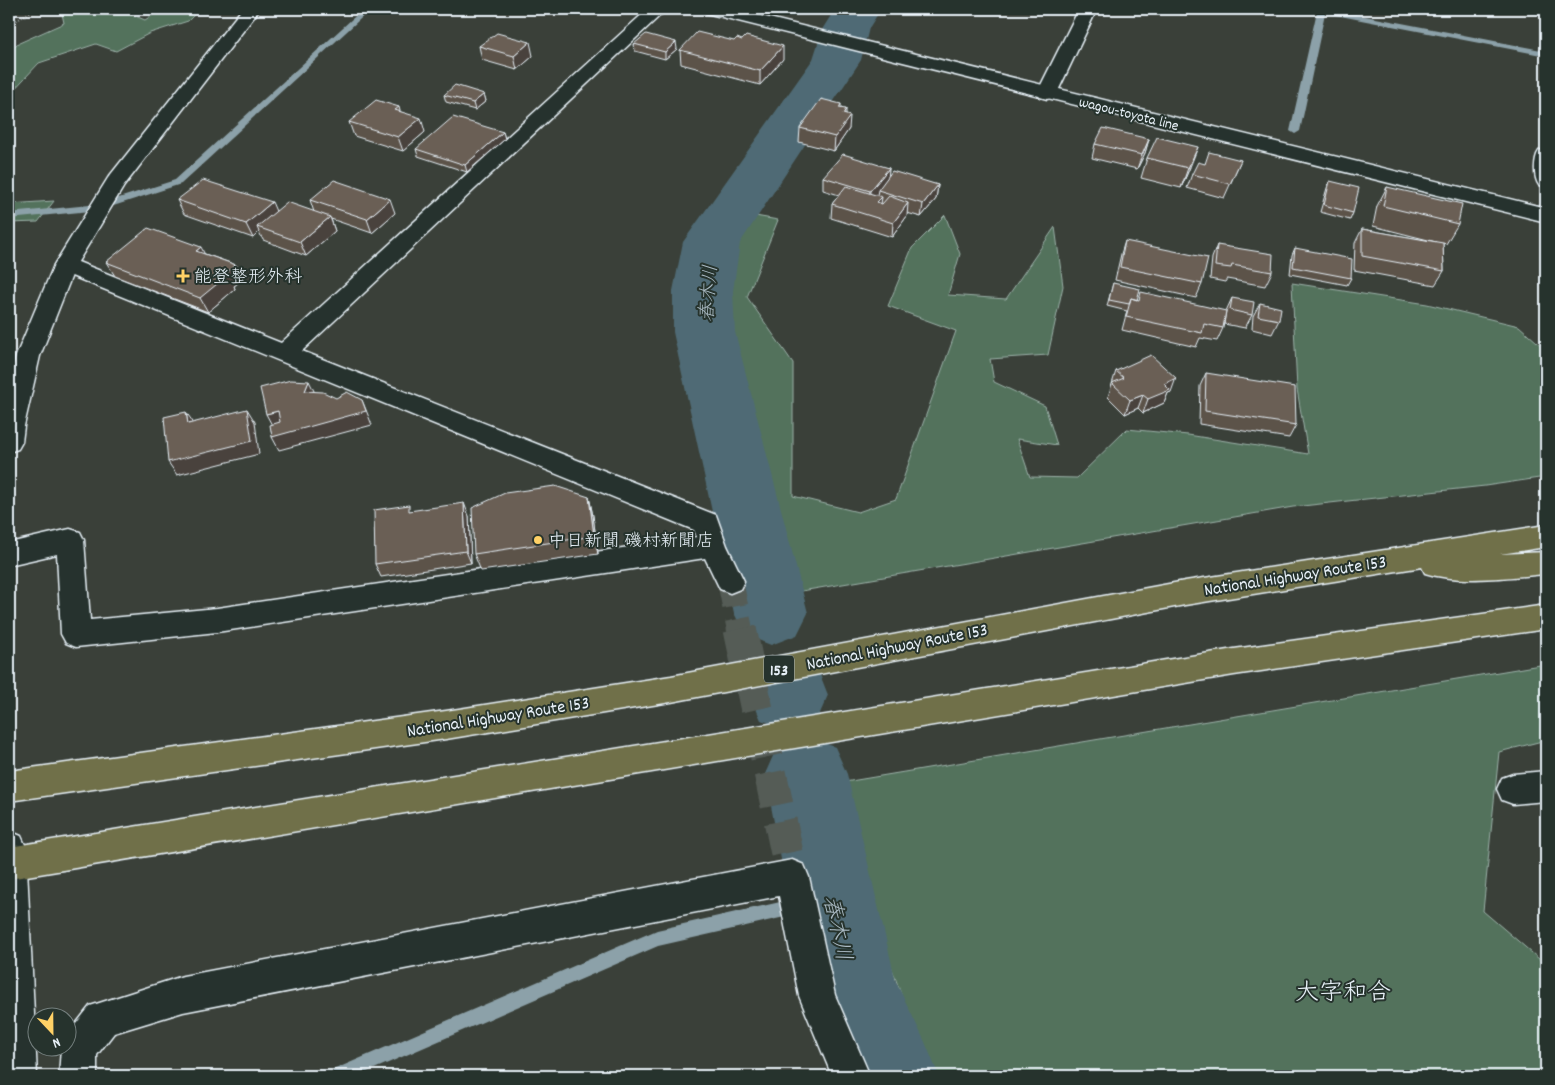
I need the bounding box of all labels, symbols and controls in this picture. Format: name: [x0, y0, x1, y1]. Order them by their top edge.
street label: wagou-toyota line: [1076, 92, 1181, 138]
water label: 春木川: [695, 264, 726, 323]
place label: 能登整形外科: [194, 266, 302, 291]
marker: 能登整形外科: [176, 269, 190, 283]
place label: 中日新聞 磯村新聞店: [548, 530, 714, 555]
marker: 中日新聞 磯村新聞店: [532, 534, 544, 546]
street label: National Highway Route 153: [1203, 551, 1388, 604]
street label: National Highway Route 153: [805, 619, 990, 678]
road number: 153: [764, 656, 794, 682]
street label: National Highway Route 153: [406, 692, 591, 745]
water label: 春木川: [814, 893, 858, 964]
district label: 大字和合: [1295, 977, 1391, 1011]
north arrow: [28, 1008, 78, 1058]
text: N: [49, 1032, 63, 1053]

